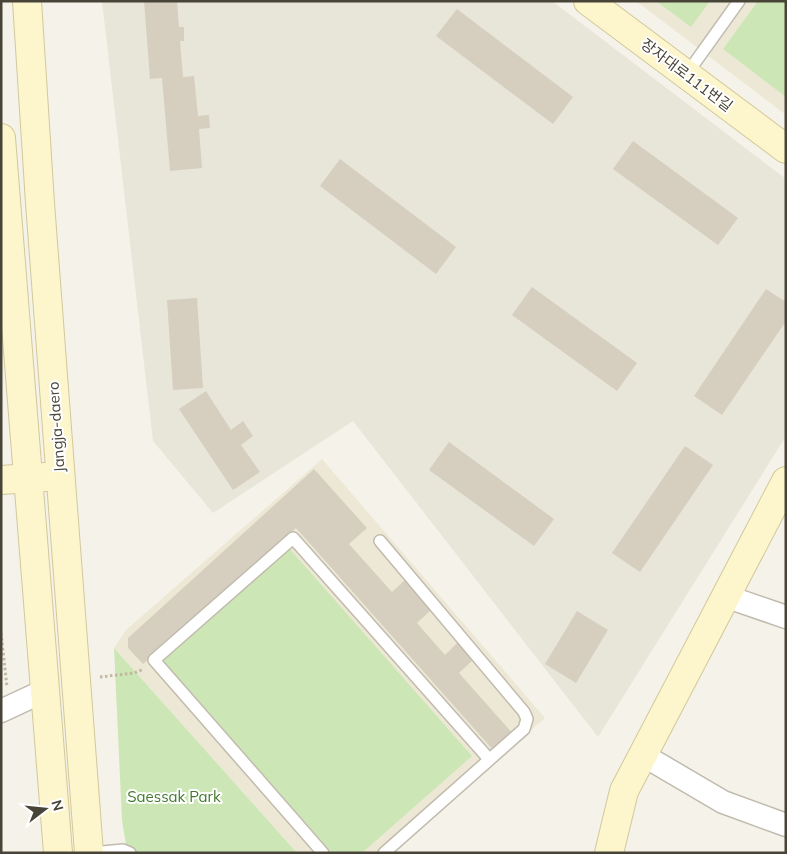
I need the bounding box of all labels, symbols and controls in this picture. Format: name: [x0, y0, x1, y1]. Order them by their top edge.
street label: 장자대로111번길: [637, 34, 737, 116]
street label: Jangja-daero: [43, 381, 69, 473]
north arrow: [20, 784, 70, 834]
park label: Saessak Park: [127, 787, 221, 806]
text: N: [47, 798, 68, 813]

